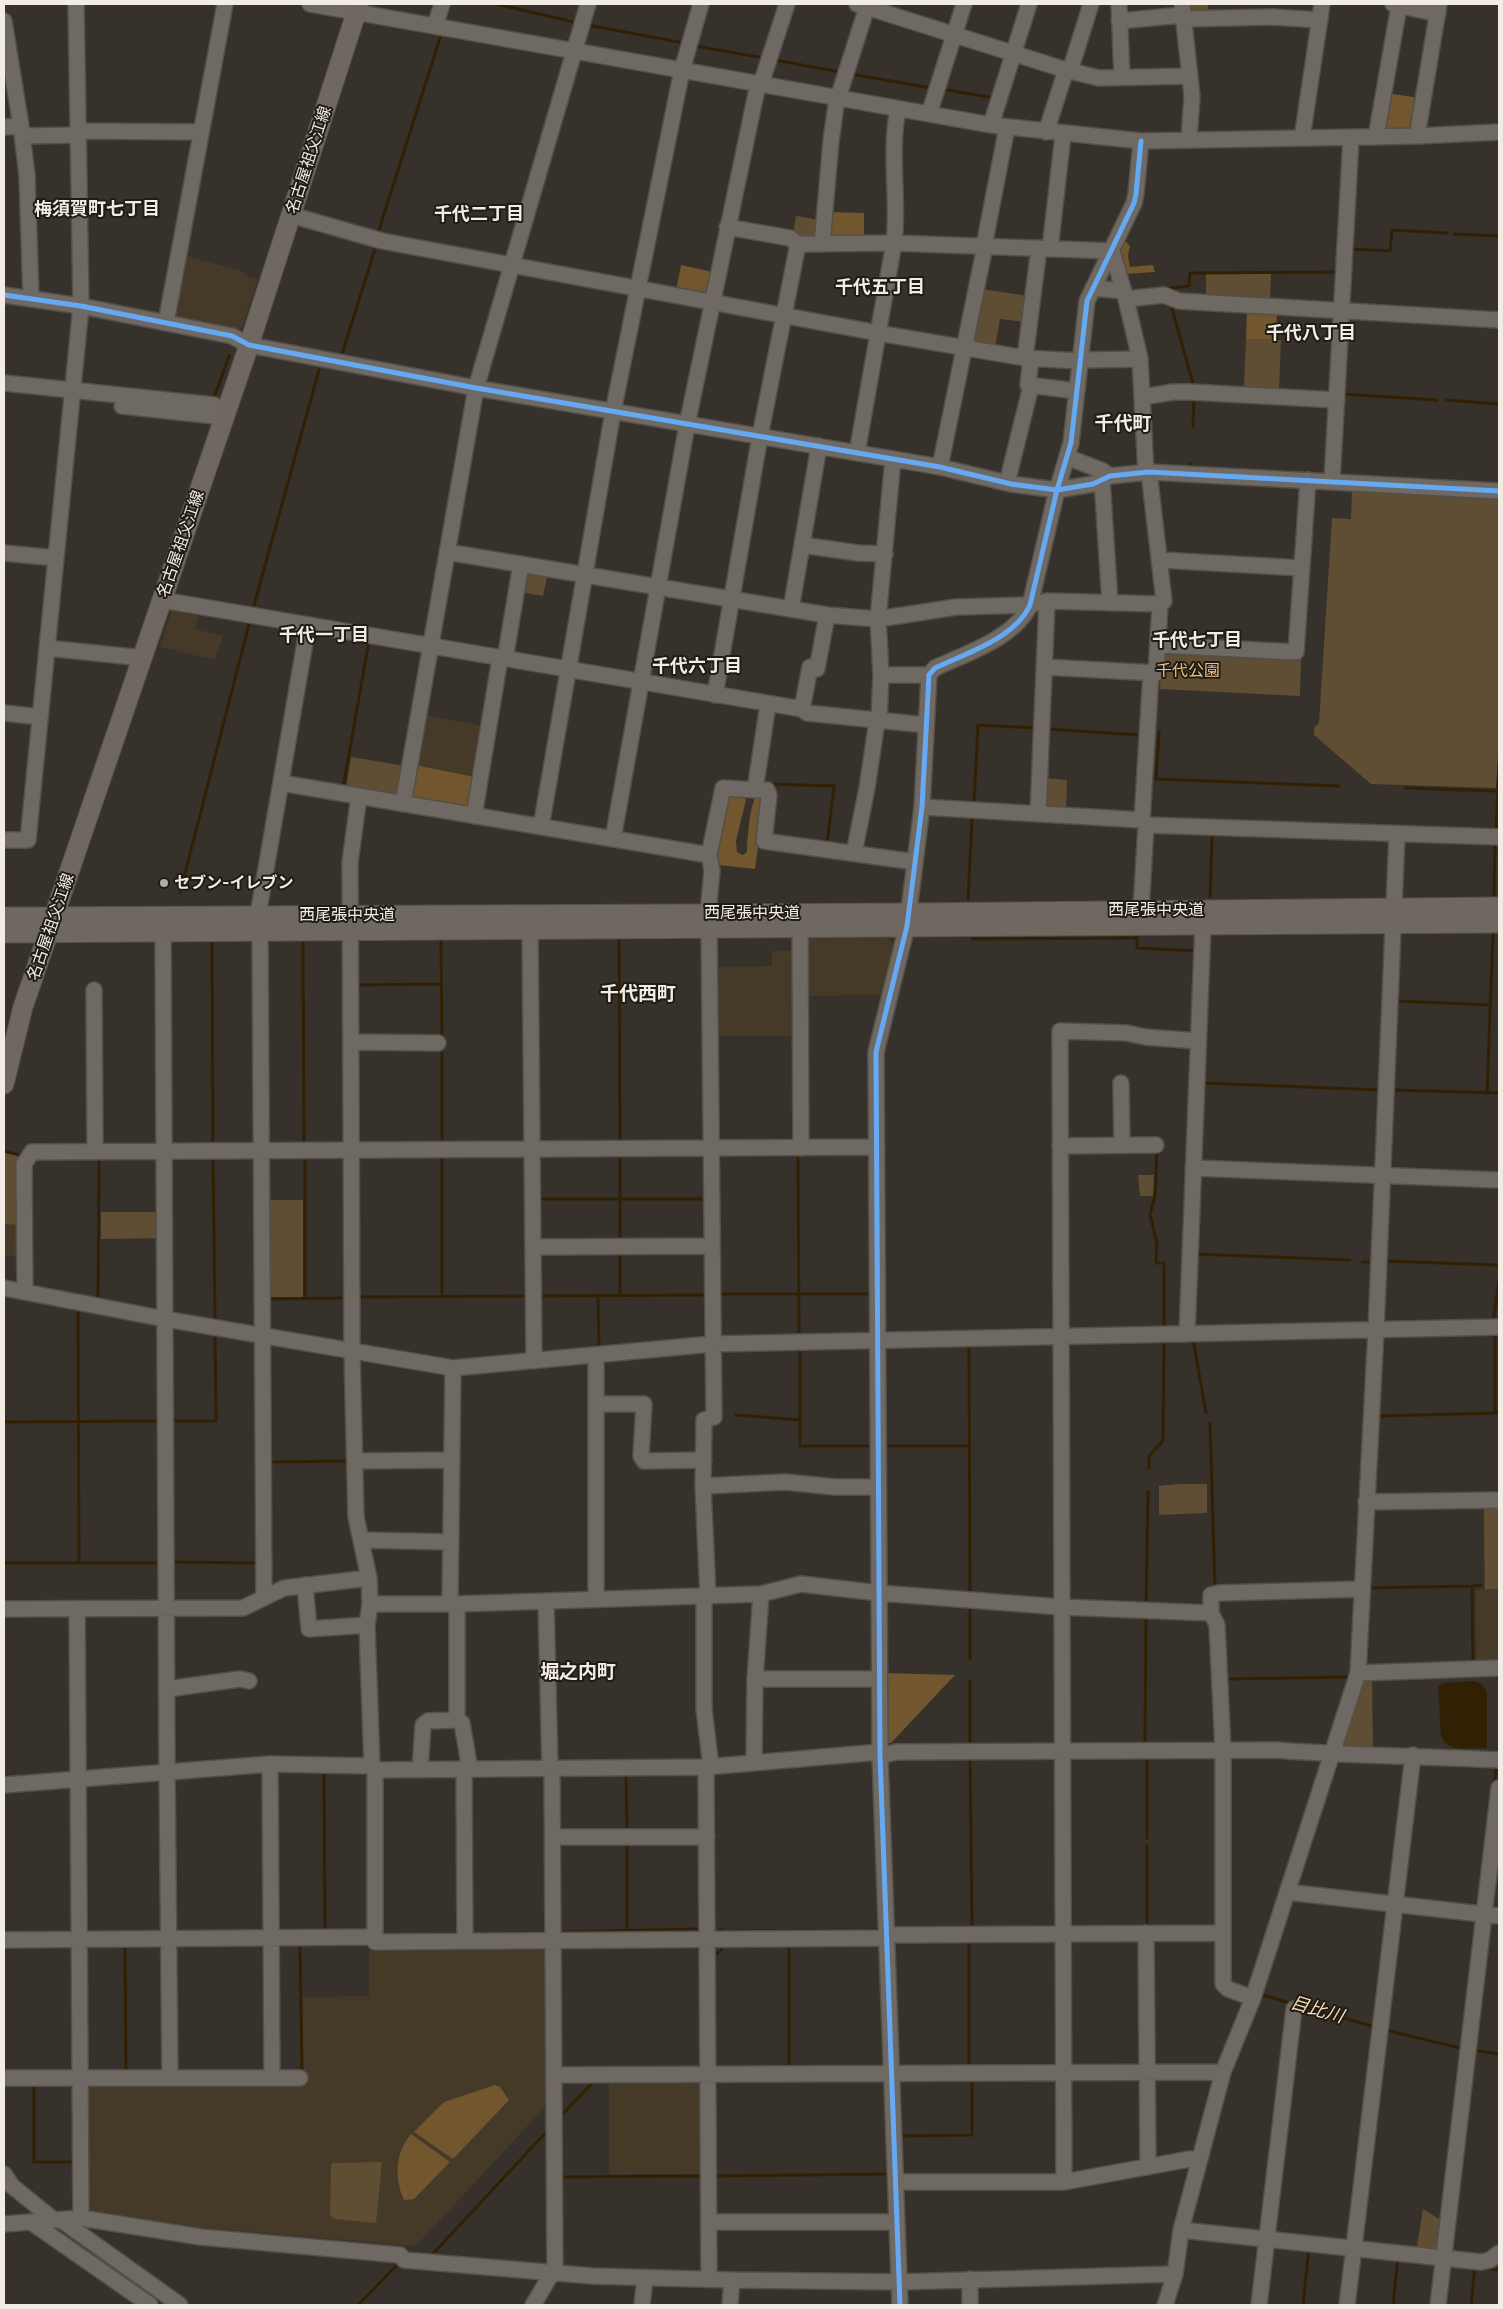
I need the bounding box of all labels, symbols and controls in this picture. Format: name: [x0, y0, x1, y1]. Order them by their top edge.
street label: 名古屋祖父江線: [283, 104, 335, 216]
district label: 梅須賀町七丁目: [34, 199, 160, 221]
district label: 千代二丁目: [434, 204, 524, 226]
district label: 千代五丁目: [835, 277, 925, 299]
district label: 千代八丁目: [1266, 323, 1356, 345]
district label: 千代町: [1095, 413, 1151, 435]
street label: 名古屋祖父江線: [154, 488, 208, 600]
district label: 千代一丁目: [279, 625, 369, 647]
district label: 千代七丁目: [1152, 630, 1242, 652]
district label: 千代六丁目: [652, 656, 742, 678]
park label: 千代公園: [1156, 661, 1220, 681]
street label: 名古屋祖父江線: [24, 871, 78, 983]
place label: セブン-イレブン: [174, 873, 293, 893]
marker: セブン-イレブン: [158, 877, 170, 889]
street label: 西尾張中央道: [1108, 900, 1204, 920]
street label: 西尾張中央道: [704, 903, 800, 923]
street label: 西尾張中央道: [299, 905, 395, 925]
district label: 千代西町: [600, 983, 676, 1005]
district label: 堀之内町: [540, 1661, 616, 1683]
water label: 目比川: [1288, 1992, 1346, 2028]

